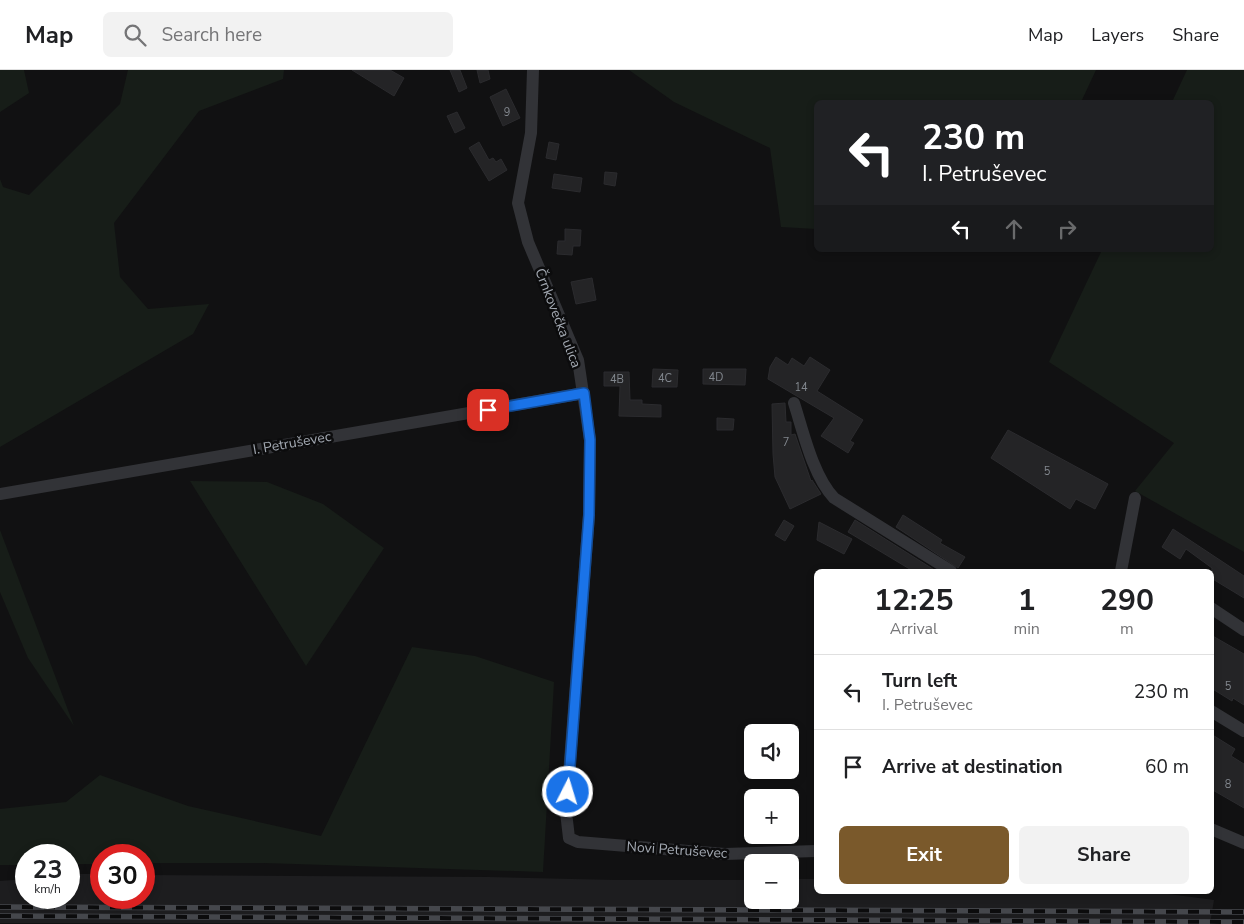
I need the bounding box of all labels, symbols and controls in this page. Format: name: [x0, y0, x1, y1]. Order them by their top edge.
search box: [103, 12, 453, 57]
text: Map: [25, 19, 73, 51]
icon: search: [121, 21, 149, 49]
text: Search here: [161, 22, 262, 48]
text: Map: [1028, 23, 1063, 47]
text: Layers: [1091, 23, 1144, 47]
text: Share: [1172, 23, 1219, 47]
house number: 9: [504, 105, 510, 120]
text: 230 m: [922, 114, 1025, 161]
icon: left: [839, 120, 904, 185]
text: I. Petruševec: [922, 159, 1047, 189]
icon: left: [947, 215, 975, 243]
icon: ahead: [1000, 215, 1028, 243]
icon: right: [1053, 215, 1081, 243]
street label: Črnkovečka ulica: [530, 266, 586, 370]
house number: 4D: [709, 370, 723, 385]
house number: 4C: [658, 371, 672, 386]
house number: 4B: [610, 372, 624, 387]
house number: 14: [794, 380, 808, 395]
pin: [467, 389, 509, 431]
icon: arrive: [474, 396, 502, 424]
street label: I. Petruševec: [251, 427, 333, 459]
house number: 7: [783, 435, 789, 450]
house number: 5: [1044, 464, 1051, 479]
text: 12:25: [874, 580, 953, 621]
text: 1: [1018, 580, 1036, 621]
text: 290: [1100, 580, 1154, 621]
text: Arrival: [890, 618, 938, 640]
text: min: [1013, 618, 1040, 640]
text: m: [1120, 618, 1134, 640]
text: Turn left: [882, 668, 957, 694]
icon: left: [839, 678, 867, 706]
text: 230 m: [1134, 679, 1189, 705]
house number: 5: [1225, 679, 1232, 694]
text: I. Petruševec: [882, 694, 973, 716]
map controls: [744, 724, 799, 909]
button: sound: [744, 724, 799, 779]
icon: arrive: [839, 753, 867, 781]
text: Arrive at destination: [882, 754, 1063, 780]
text: 60 m: [1145, 754, 1189, 780]
position arrow: [541, 765, 593, 817]
house number: 8: [1225, 777, 1232, 792]
button: +: [744, 789, 799, 844]
button: Exit: [839, 826, 1009, 884]
button: Share: [1019, 826, 1189, 884]
street label: Novi Petruševec: [626, 837, 729, 863]
speed limit sign: 30: [90, 844, 155, 909]
text: 23: [32, 853, 63, 887]
button: −: [744, 854, 799, 909]
text: km/h: [34, 881, 61, 897]

